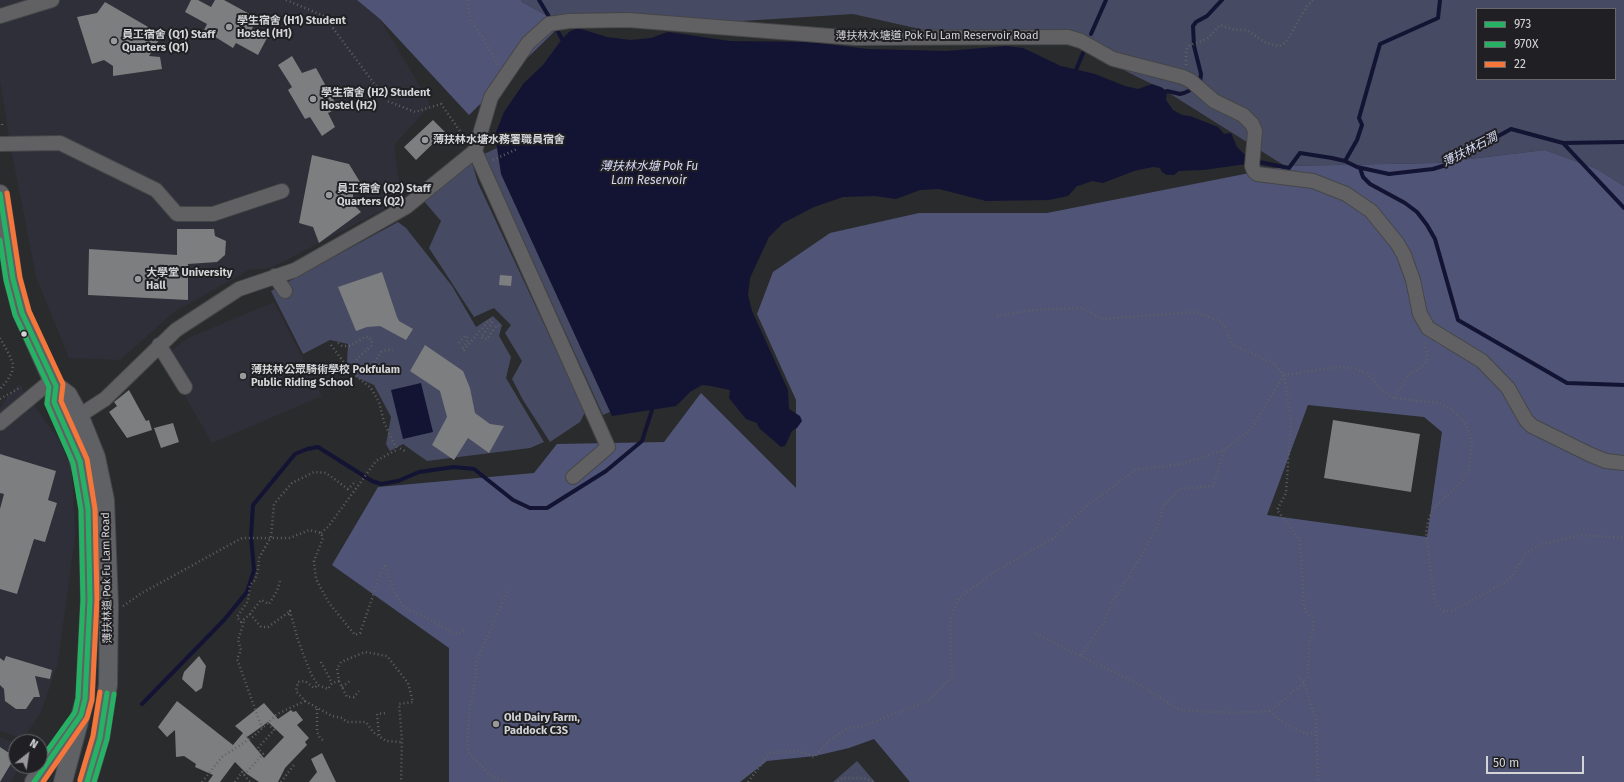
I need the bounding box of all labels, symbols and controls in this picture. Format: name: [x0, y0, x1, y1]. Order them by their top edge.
legend: [1476, 8, 1616, 80]
place label: 學生宿舍 (H1) Student Hostel (H1): [237, 14, 346, 40]
text: 973: [1514, 17, 1531, 31]
marker: 學生宿舍 (H1) Student Hostel (H1): [224, 22, 234, 32]
place label: 員工宿舍 (Q1) Staff Quarters (Q1): [122, 28, 215, 54]
street label: 薄扶林水塘道 Pok Fu Lam Reservoir Road: [835, 29, 1039, 43]
marker: 員工宿舍 (Q1) Staff Quarters (Q1): [109, 36, 119, 46]
text: 970X: [1514, 37, 1538, 51]
text: 22: [1514, 57, 1526, 71]
place label: 學生宿舍 (H2) Student Hostel (H2): [321, 86, 430, 112]
marker: 學生宿舍 (H2) Student Hostel (H2): [308, 94, 318, 104]
water label: 薄扶林石澗: [1440, 130, 1500, 170]
place label: 薄扶林水塘水務署職員宿舍: [433, 133, 565, 147]
marker: 薄扶林水塘水務署職員宿舍: [420, 135, 430, 145]
water label: 薄扶林水塘 Pok Fu Lam Reservoir: [600, 160, 698, 188]
place label: 員工宿舍 (Q2) Staff Quarters (Q2): [337, 182, 431, 208]
marker: 員工宿舍 (Q2) Staff Quarters (Q2): [324, 190, 334, 200]
place label: 大學堂 University Hall: [146, 266, 232, 292]
marker: 大學堂 University Hall: [133, 274, 143, 284]
unlabelled marker: [19, 329, 29, 339]
place label: 薄扶林公眾騎術學校 Pokfulam Public Riding School: [251, 363, 400, 389]
marker: 薄扶林公眾騎術學校 Pokfulam Public Riding School: [238, 371, 248, 381]
street label: 薄扶林道 Pok Fu Lam Road: [99, 512, 115, 644]
place label: Old Dairy Farm, Paddock C3S: [504, 711, 580, 737]
marker: Old Dairy Farm, Paddock C3S: [491, 719, 501, 729]
north arrow: [8, 734, 48, 774]
text: N: [27, 737, 40, 751]
scale bar: [1488, 748, 1586, 774]
text: 50 m: [1493, 756, 1519, 770]

